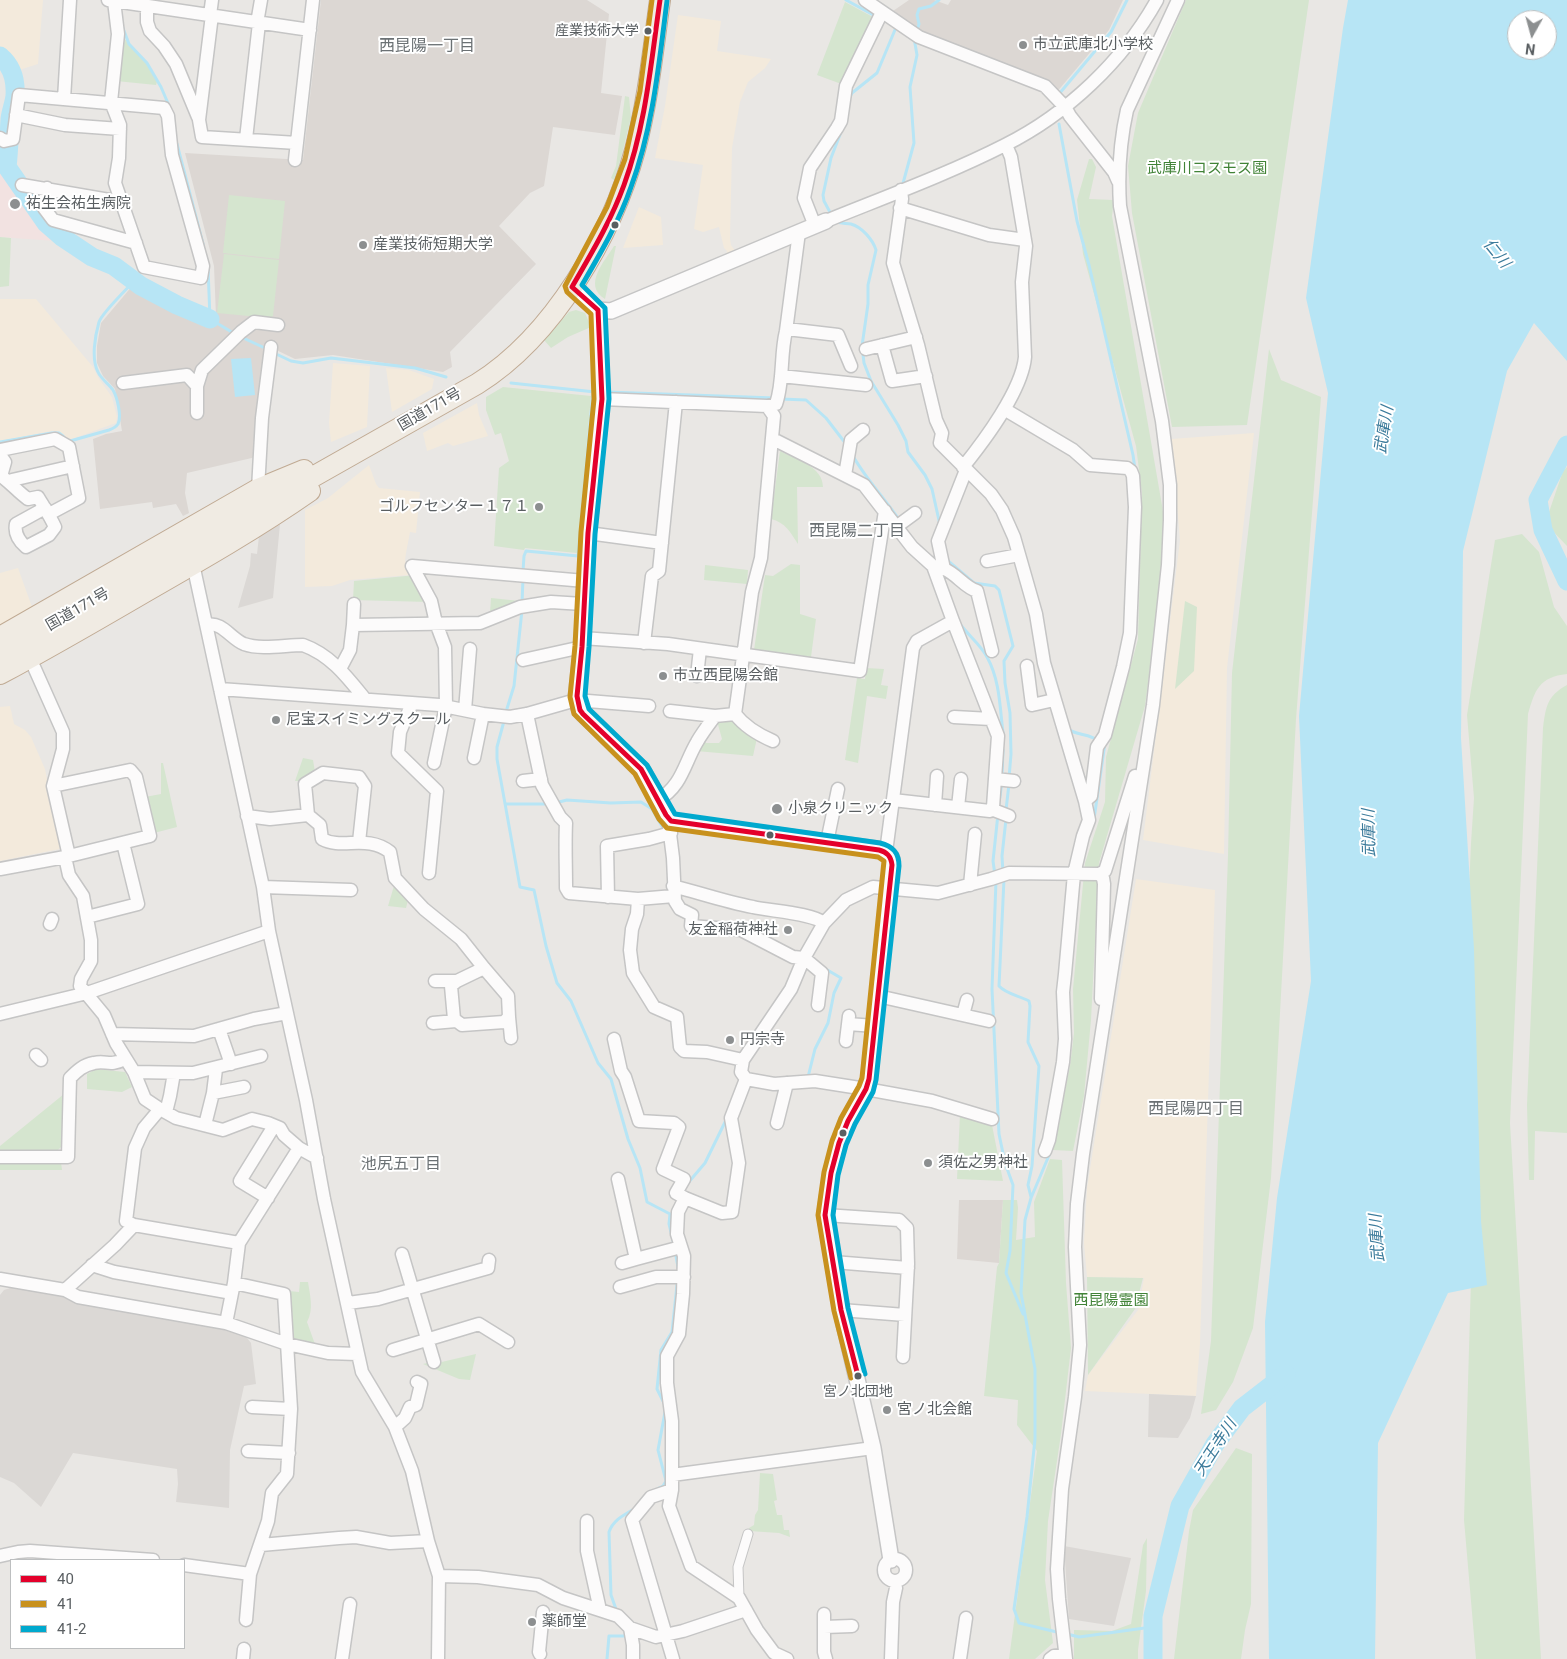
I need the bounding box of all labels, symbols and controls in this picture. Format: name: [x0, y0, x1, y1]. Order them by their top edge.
north arrow: [1507, 10, 1557, 60]
place label: 産業技術大学: [555, 23, 639, 39]
marker: 産業技術大学: [643, 26, 653, 36]
place label: 市立武庫北小学校: [1033, 36, 1153, 54]
district label: 西昆陽一丁目: [379, 37, 475, 57]
marker: 市立武庫北小学校: [1017, 39, 1029, 51]
text: N: [1524, 40, 1536, 57]
park label: 武庫川コスモス園: [1147, 160, 1267, 178]
place label: 祐生会祐生病院: [26, 195, 131, 213]
marker: 祐生会祐生病院: [8, 197, 22, 211]
unlabelled marker: [610, 220, 620, 230]
place label: 産業技術短期大学: [373, 236, 493, 254]
water label: 仁川: [1478, 236, 1514, 272]
marker: 産業技術短期大学: [357, 239, 369, 251]
street label: 国道171号: [395, 385, 465, 435]
water label: 武庫川: [1372, 405, 1398, 455]
place label: ゴルフセンター１７１: [379, 498, 529, 516]
marker: ゴルフセンター１７１: [533, 501, 545, 513]
district label: 西昆陽二丁目: [809, 522, 905, 542]
street label: 国道171号: [43, 585, 113, 635]
place label: 市立西昆陽会館: [673, 667, 778, 685]
marker: 市立西昆陽会館: [657, 670, 669, 682]
place label: 尼宝スイミングスクール: [286, 711, 451, 729]
marker: 尼宝スイミングスクール: [270, 714, 282, 726]
place label: 小泉クリニック: [788, 800, 893, 818]
marker: 小泉クリニック: [770, 802, 784, 816]
water label: 武庫川: [1360, 809, 1380, 857]
unlabelled marker: [765, 830, 775, 840]
place label: 友金稲荷神社: [688, 921, 778, 939]
marker: 友金稲荷神社: [782, 924, 794, 936]
place label: 円宗寺: [740, 1031, 785, 1049]
marker: 円宗寺: [724, 1034, 736, 1046]
district label: 西昆陽四丁目: [1148, 1100, 1244, 1120]
unlabelled marker: [838, 1128, 848, 1138]
place label: 須佐之男神社: [938, 1154, 1028, 1172]
district label: 池尻五丁目: [361, 1155, 441, 1175]
marker: 須佐之男神社: [922, 1157, 934, 1169]
water label: 武庫川: [1367, 1213, 1389, 1263]
park label: 西昆陽霊園: [1074, 1292, 1148, 1310]
marker: 宮ノ北団地: [853, 1371, 863, 1381]
place label: 宮ノ北団地: [823, 1384, 893, 1400]
place label: 宮ノ北会館: [897, 1401, 972, 1419]
marker: 宮ノ北会館: [881, 1404, 893, 1416]
water label: 天王寺川: [1191, 1416, 1241, 1480]
legend: [10, 1559, 185, 1649]
text: 40: [57, 1570, 74, 1588]
text: 41: [57, 1595, 74, 1613]
place label: 薬師堂: [542, 1613, 587, 1631]
marker: 薬師堂: [526, 1616, 538, 1628]
text: 41-2: [57, 1620, 86, 1638]

